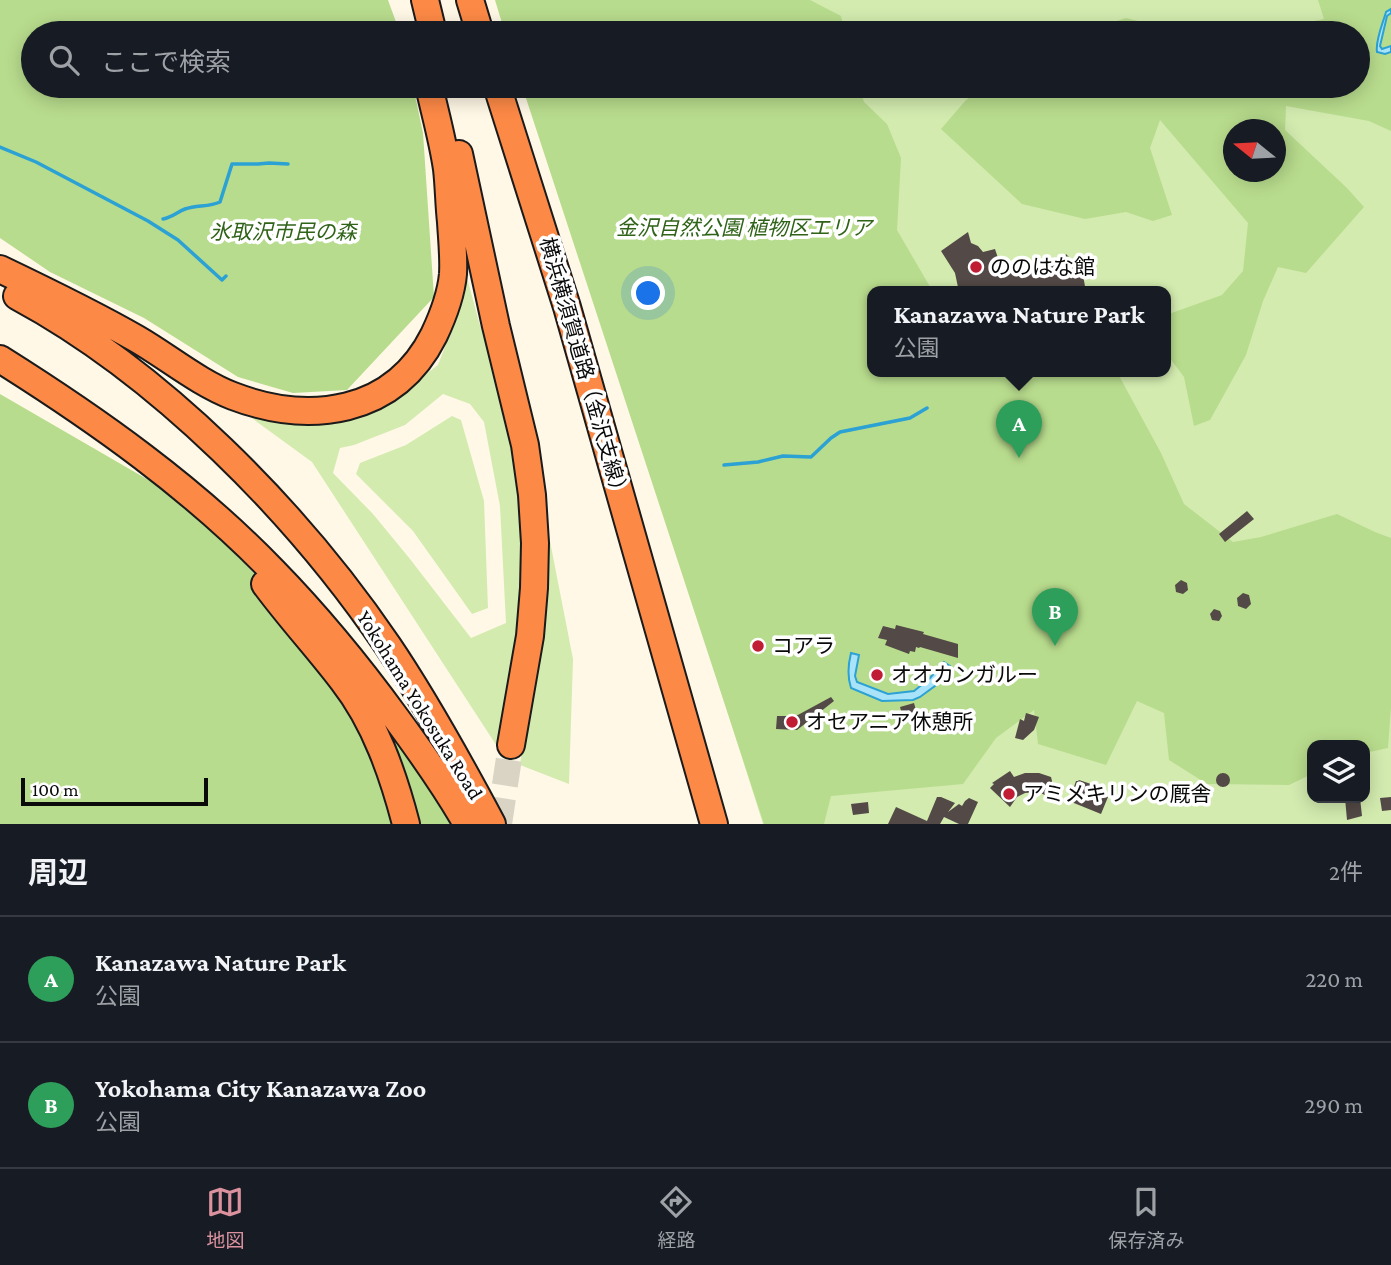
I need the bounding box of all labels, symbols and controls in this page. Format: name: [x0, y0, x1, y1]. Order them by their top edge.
search box: [21, 21, 1370, 98]
icon: search: [45, 41, 83, 79]
text: ここで検索: [101, 48, 231, 77]
north arrow: [1223, 119, 1286, 182]
park label: 金沢自然公園 植物区エリア: [616, 216, 875, 240]
park label: 氷取沢市民の森: [210, 220, 358, 244]
street label: 横浜横須賀道路（金沢支線）: [535, 234, 633, 504]
place label: ののはな館: [990, 255, 1095, 279]
marker: ののはな館: [968, 259, 984, 275]
your location: [631, 276, 665, 310]
popup: [867, 286, 1171, 377]
text: Kanazawa Nature Park: [893, 300, 1145, 329]
text: 公園: [893, 335, 939, 361]
pin: A: [996, 400, 1042, 458]
pin: B: [1032, 588, 1078, 646]
street label: Yokohama Yokosuka Road: [352, 606, 488, 804]
place label: コアラ: [772, 634, 835, 658]
marker: コアラ: [750, 638, 766, 654]
place label: オオカンガルー: [891, 663, 1038, 687]
marker: オオカンガルー: [869, 667, 885, 683]
place label: オセアニア休憩所: [806, 710, 974, 734]
marker: オセアニア休憩所: [784, 714, 800, 730]
map controls: [1307, 740, 1370, 803]
button: layers: [1307, 740, 1370, 803]
scale bar: [21, 775, 208, 807]
text: 100 m: [32, 779, 79, 800]
place label: アミメキリンの厩舎: [1023, 782, 1212, 806]
marker: アミメキリンの厩舎: [1001, 786, 1017, 802]
text: 周辺: [28, 856, 88, 889]
text: 2件: [1329, 859, 1363, 885]
text: Kanazawa Nature Park: [95, 948, 346, 977]
text: A: [44, 966, 58, 992]
text: 220 m: [1305, 966, 1363, 992]
text: 公園: [95, 983, 141, 1009]
text: Yokohama City Kanazawa Zoo: [95, 1074, 426, 1103]
text: B: [44, 1092, 58, 1118]
text: 290 m: [1305, 1092, 1363, 1118]
text: 公園: [95, 1109, 141, 1135]
tab: 地図: [206, 1183, 245, 1252]
tab: 経路: [657, 1183, 696, 1252]
tab: 保存済み: [1108, 1183, 1185, 1252]

